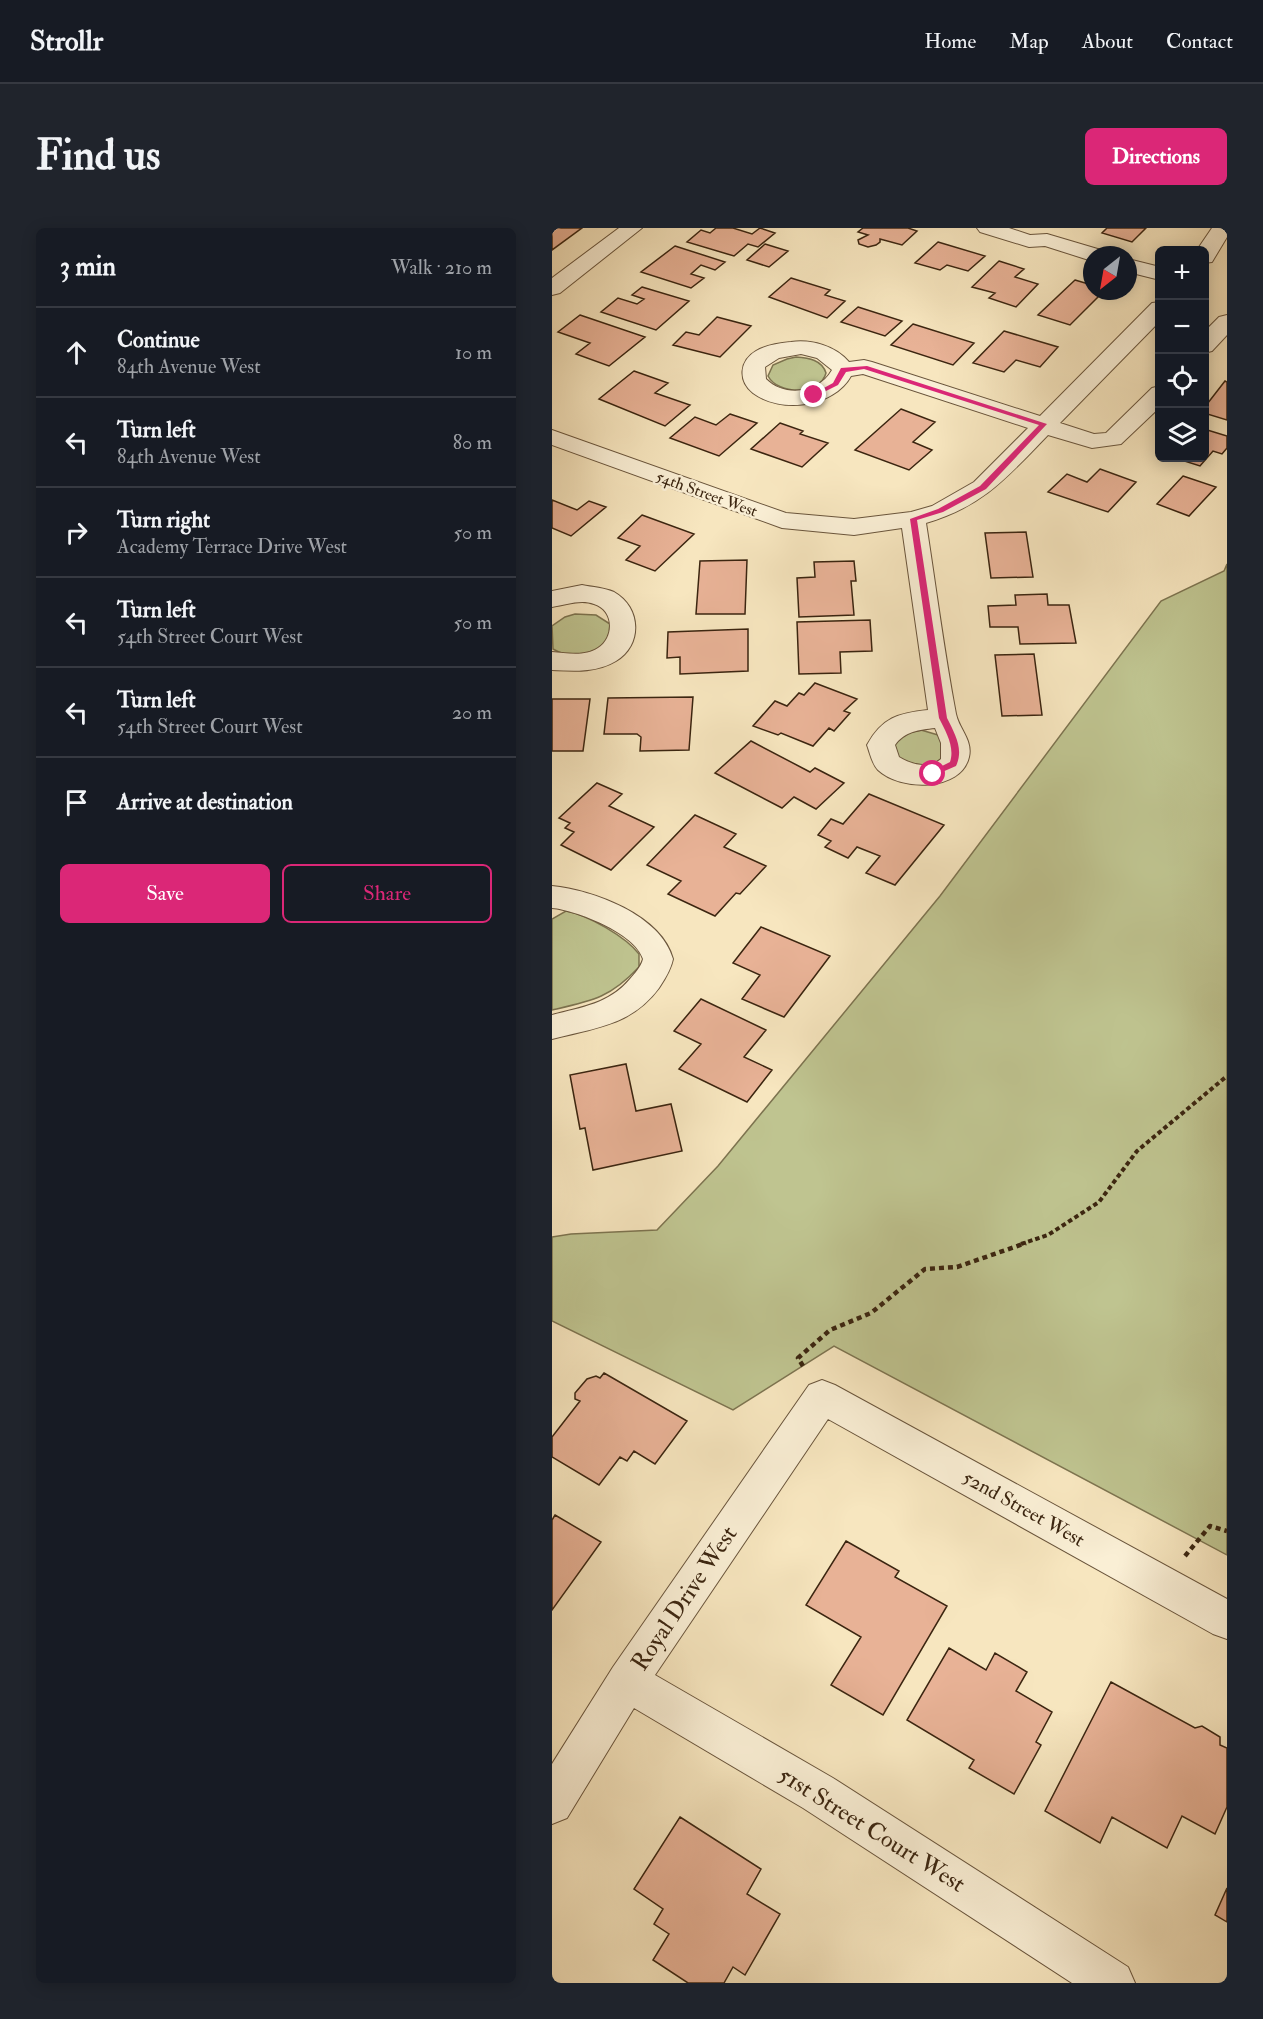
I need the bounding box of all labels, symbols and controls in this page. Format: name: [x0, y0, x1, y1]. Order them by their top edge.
text: Strollr: [30, 24, 103, 59]
text: Home: [924, 28, 976, 55]
text: Map: [1009, 28, 1049, 55]
text: About: [1082, 28, 1133, 55]
text: Contact: [1166, 28, 1233, 55]
button: Directions: [1085, 128, 1227, 185]
text: Find us: [36, 130, 160, 182]
north arrow: [1083, 246, 1137, 300]
map controls: [1155, 246, 1209, 462]
button: +: [1155, 246, 1209, 300]
text: 3 min: [60, 251, 116, 283]
text: Walk · 210 m: [391, 255, 492, 280]
button: −: [1155, 300, 1209, 354]
text: Continue: [117, 326, 200, 354]
icon: ahead: [60, 336, 93, 369]
text: 10 m: [455, 340, 492, 365]
text: 84th Avenue West: [117, 354, 261, 379]
button: locate: [1155, 354, 1209, 408]
route end: [800, 381, 826, 407]
button: layers: [1155, 408, 1209, 462]
text: Turn left: [117, 416, 196, 444]
icon: left: [60, 426, 93, 459]
text: 80 m: [453, 430, 492, 455]
text: 84th Avenue West: [117, 444, 261, 469]
street label: 54th Street West: [653, 466, 760, 522]
text: Turn right: [117, 506, 210, 534]
icon: right: [60, 516, 93, 549]
text: 50 m: [453, 520, 492, 545]
text: Academy Terrace Drive West: [117, 534, 347, 559]
text: Turn left: [117, 596, 196, 624]
icon: left: [60, 606, 93, 639]
text: 50 m: [453, 610, 492, 635]
text: 54th Street Court West: [117, 624, 303, 649]
text: Turn left: [117, 686, 196, 714]
icon: left: [60, 696, 93, 729]
text: 20 m: [452, 700, 492, 725]
text: 54th Street Court West: [117, 714, 303, 739]
route start: [919, 760, 945, 786]
icon: arrive: [60, 786, 93, 819]
text: Arrive at destination: [117, 788, 293, 816]
button: Save: [60, 864, 270, 923]
button: Share: [282, 864, 492, 923]
street label: 52nd Street West: [958, 1465, 1090, 1553]
street label: Royal Drive West: [625, 1520, 744, 1677]
street label: 51st Street Court West: [772, 1759, 971, 1900]

